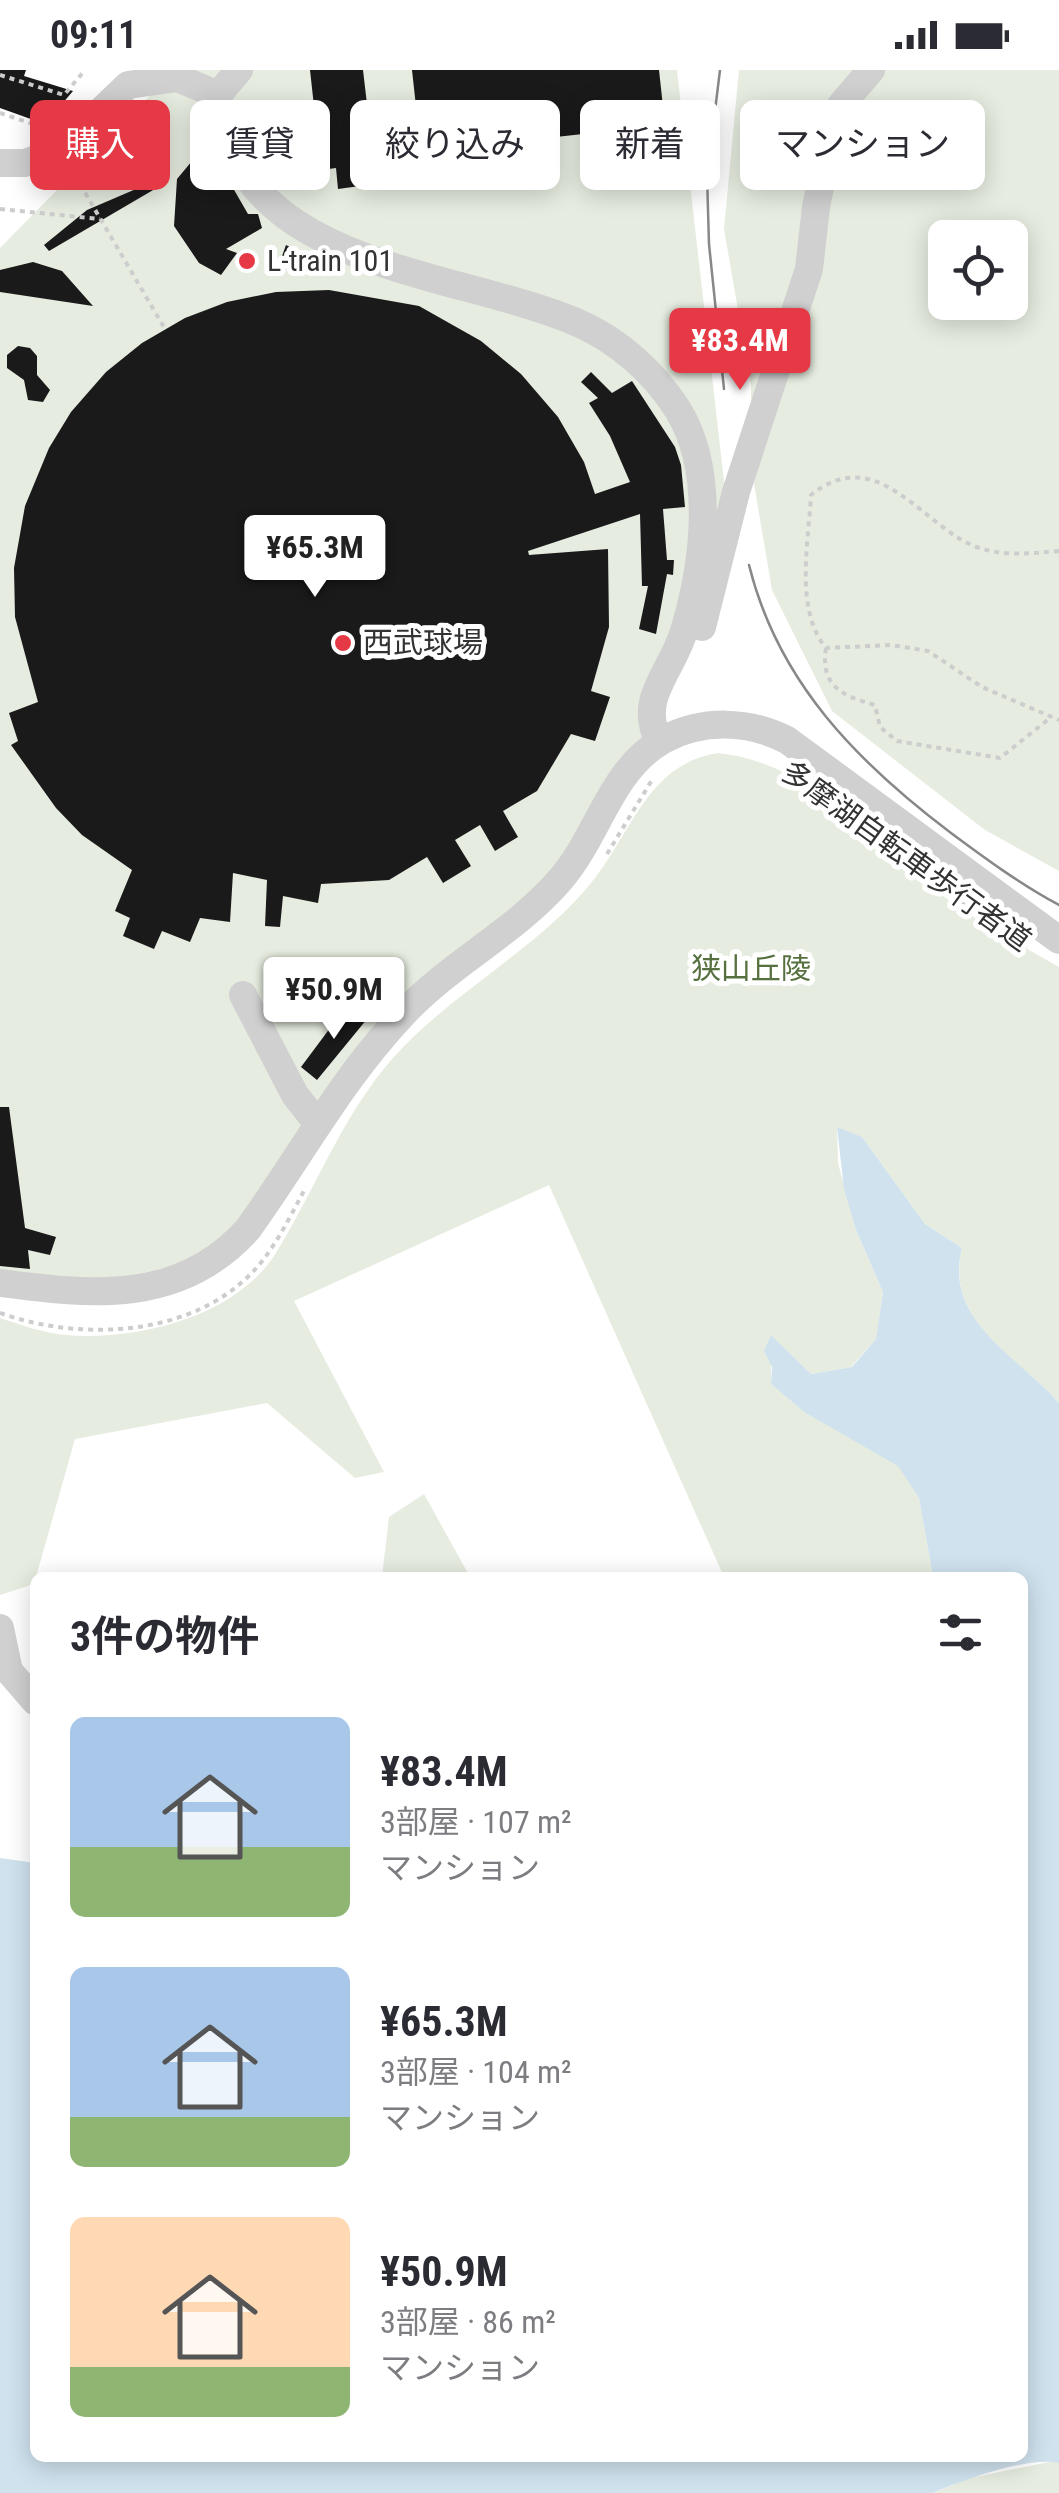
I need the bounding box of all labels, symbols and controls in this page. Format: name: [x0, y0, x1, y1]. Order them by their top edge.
text: 09:11: [50, 13, 137, 57]
chip: 購入: [30, 100, 170, 190]
chip: 賃貸: [190, 100, 330, 190]
chip: 絞り込み: [350, 100, 560, 190]
chip: 新着: [580, 100, 720, 190]
chip: マンション: [740, 100, 985, 190]
map controls: [928, 220, 1028, 320]
button: locate: [928, 220, 1028, 320]
place label: L-train 101: [267, 243, 393, 278]
marker: L-train 101: [236, 250, 258, 272]
pin: ¥83.4M: [659, 308, 821, 393]
text: ¥83.4M: [691, 321, 789, 359]
pin: ¥65.3M: [234, 515, 396, 600]
text: ¥65.3M: [266, 528, 364, 566]
place label: 西武球場: [363, 625, 483, 660]
marker: 西武球場: [332, 632, 354, 654]
street label: 多摩湖自転車歩行者道: [775, 753, 1038, 958]
park label: 狭山丘陵: [691, 951, 811, 986]
pin: ¥50.9M: [253, 957, 415, 1042]
text: ¥50.9M: [285, 970, 383, 1008]
icon: filters: [933, 1605, 988, 1660]
text: 3件の物件: [70, 1612, 259, 1661]
text: ¥83.4M: [380, 1747, 508, 1796]
icon: home: [150, 1757, 270, 1877]
text: 3部屋 · 107 m²: [380, 1803, 572, 1841]
text: マンション: [380, 1849, 540, 1887]
text: ¥65.3M: [380, 1997, 508, 2046]
icon: home: [150, 2007, 270, 2127]
text: 3部屋 · 104 m²: [380, 2053, 572, 2091]
text: マンション: [380, 2099, 540, 2137]
text: ¥50.9M: [380, 2247, 508, 2296]
icon: home: [150, 2257, 270, 2377]
text: 3部屋 · 86 m²: [380, 2303, 556, 2341]
text: マンション: [380, 2349, 540, 2387]

